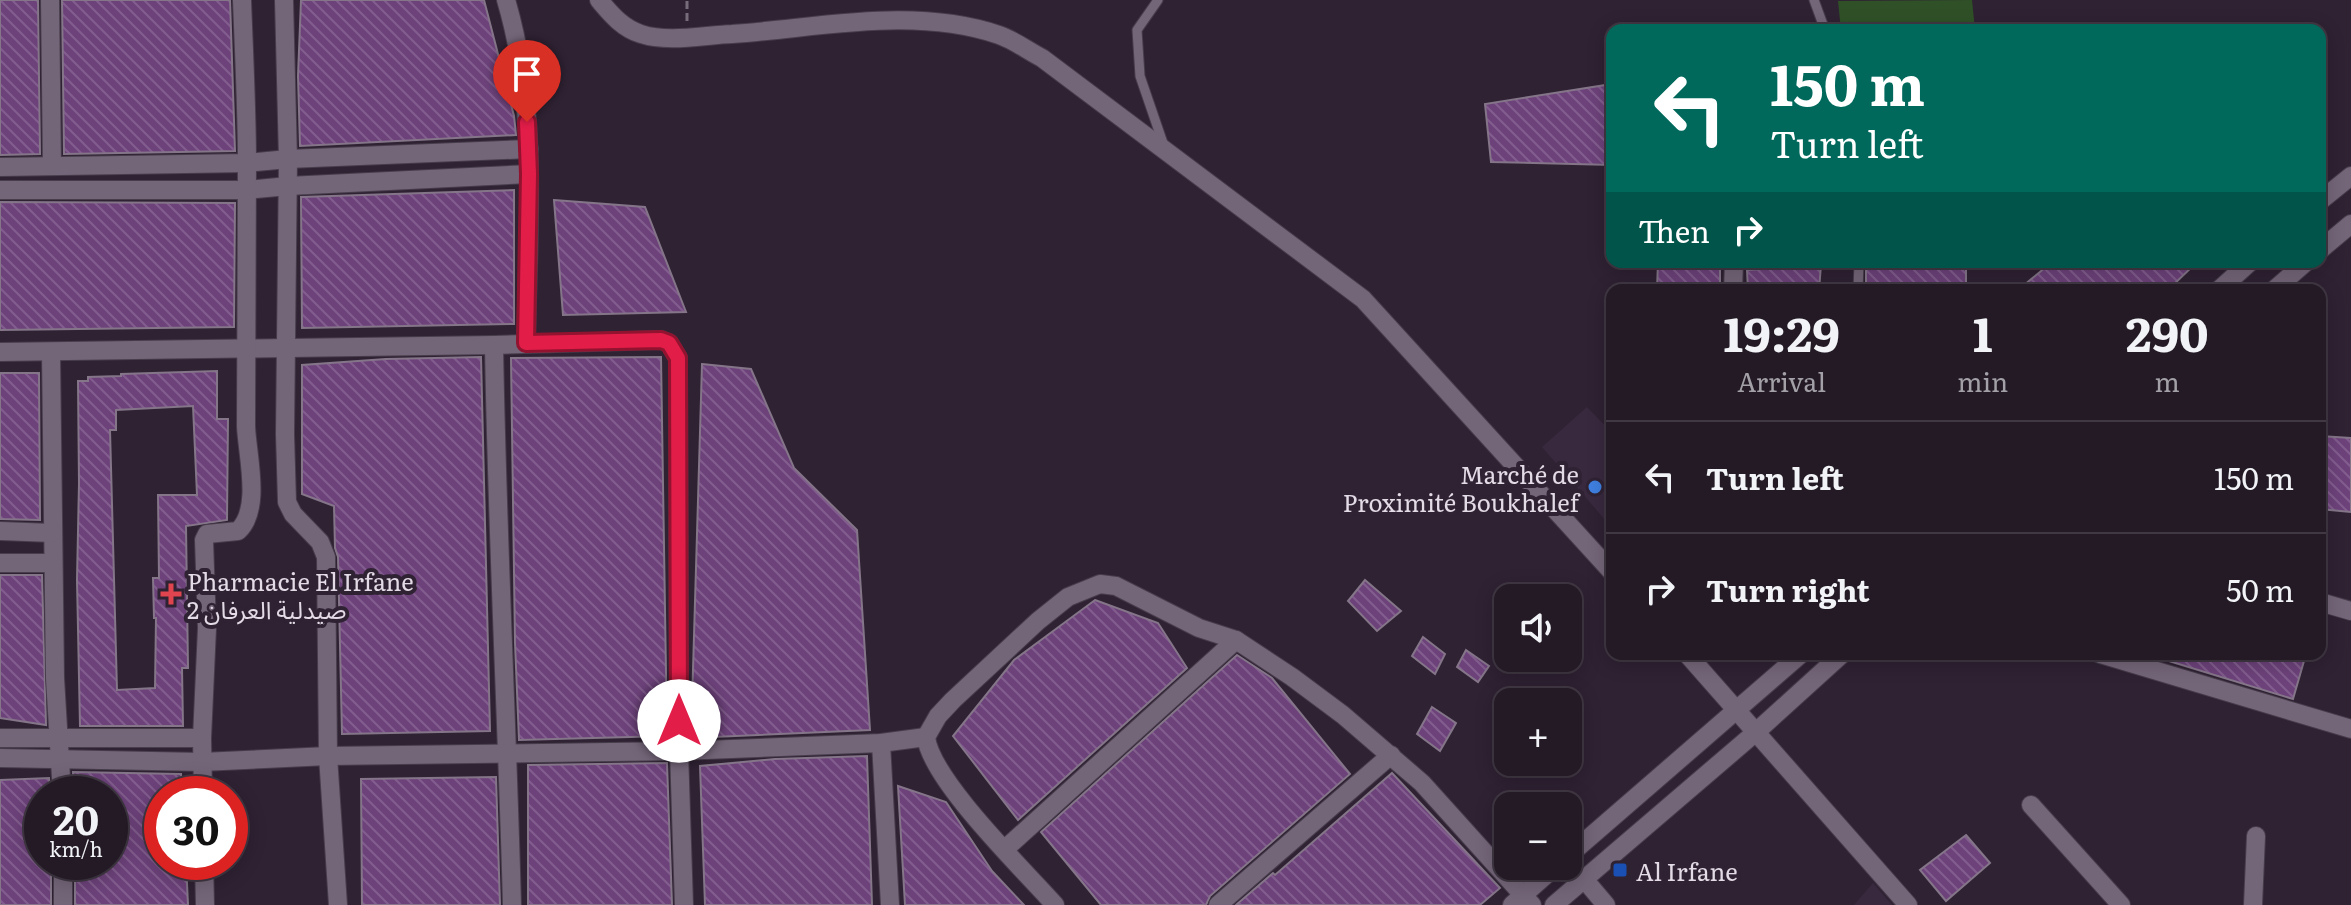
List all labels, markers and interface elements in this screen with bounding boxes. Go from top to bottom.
pin [493,40,561,122]
text: 150 m [1770,40,1925,123]
icon: arrive [505,52,549,96]
icon: left [1638,56,1742,160]
text: Turn left [1770,116,1924,169]
text: Then [1638,208,1710,252]
icon: right [1726,208,1770,252]
text: 19:29 [1723,296,1840,367]
text: 1 [1973,296,1993,367]
text: 290 [2126,296,2209,367]
text: Arrival [1737,361,1826,400]
text: min [1957,361,2008,400]
text: m [2155,361,2180,400]
icon: left [1638,455,1682,499]
text: Turn left [1706,455,1844,499]
text: 150 m [2214,455,2294,499]
place label: Marché de Proximité Boukhalef [1343,456,1581,519]
marker: Marché de Proximité Boukhalef [1586,478,1604,496]
place label: Pharmacie El Irfane صيدلية العرفان 2 [187,563,414,626]
icon: right [1638,567,1682,611]
text: Turn right [1706,567,1870,611]
text: 50 m [2226,567,2294,611]
map controls [1494,584,1582,880]
button: sound [1494,584,1582,672]
marker: Pharmacie El Irfane صيدلية العرفان 2 [162,585,180,603]
position arrow [637,679,721,763]
button: + [1494,688,1582,776]
speed limit sign: 30 [144,776,248,880]
text: 20 [53,788,99,847]
button: − [1494,792,1582,880]
text: km/h [49,833,103,863]
place label: Al Irfane [1636,853,1738,888]
marker: Al Irfane [1611,861,1629,879]

